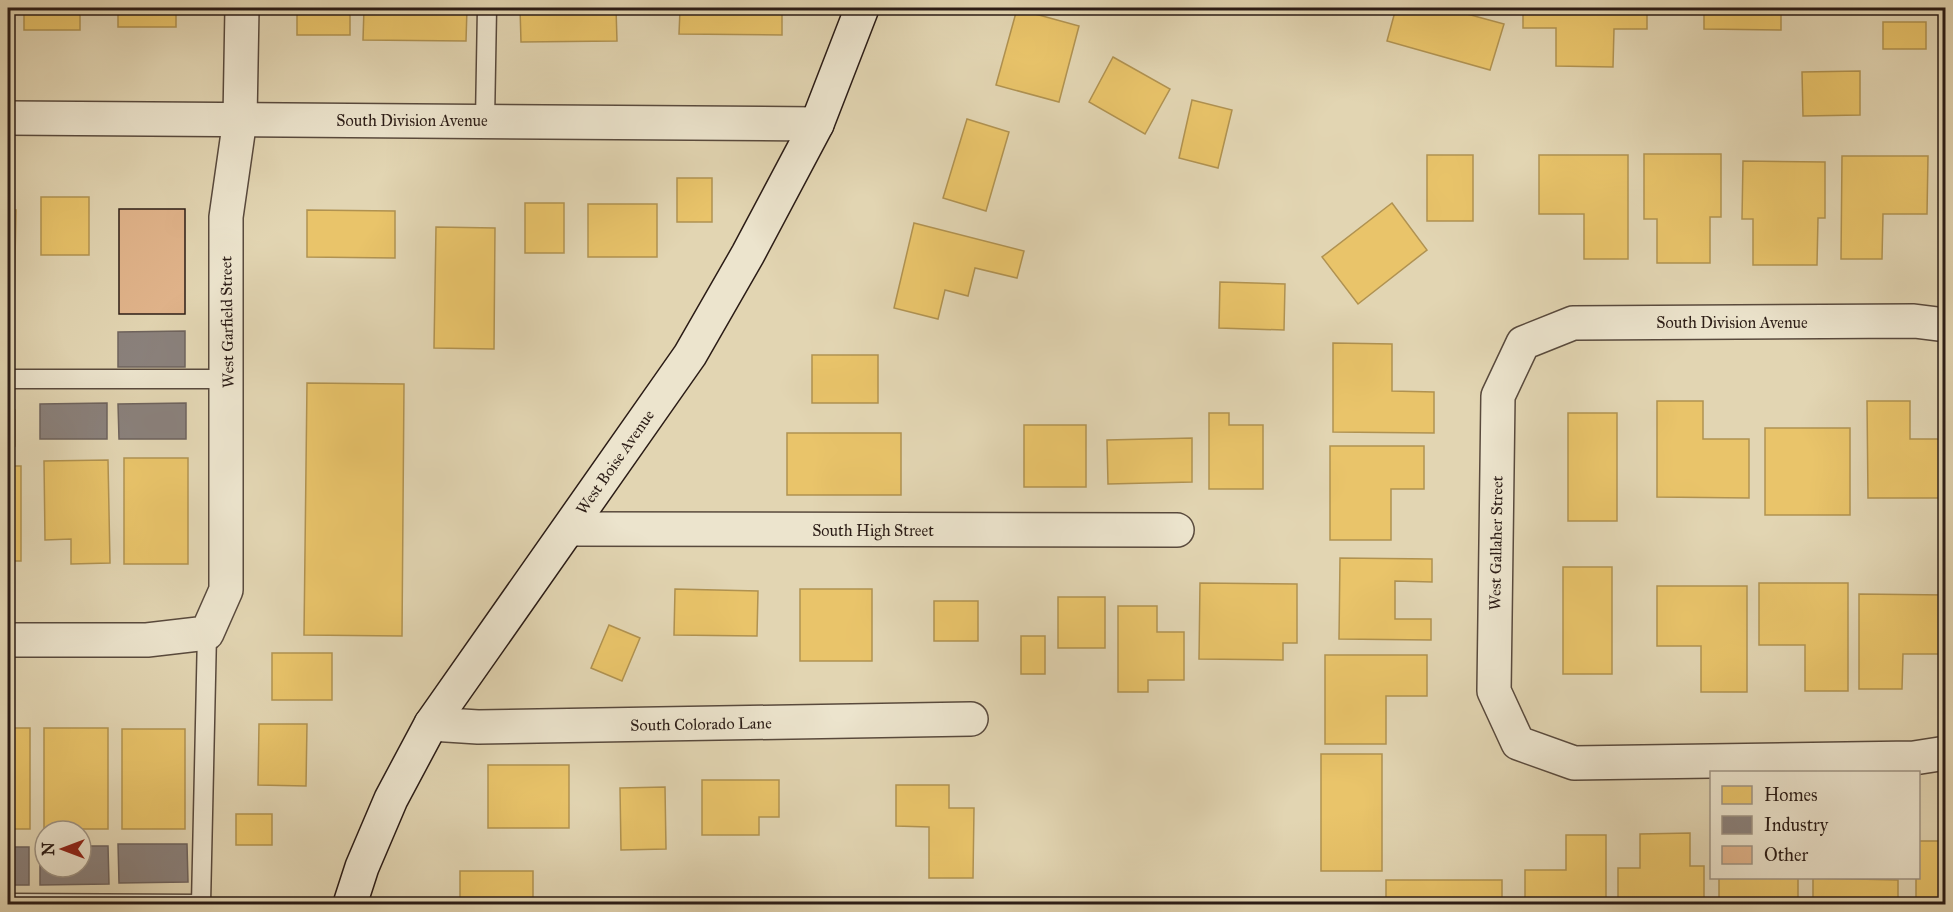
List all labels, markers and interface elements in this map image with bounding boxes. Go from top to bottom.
street label: South Division Avenue [336,111,488,130]
street label: West Garfield Street [216,255,238,388]
street label: South Division Avenue [1656,313,1808,332]
street label: West Boise Avenue [572,406,658,518]
street label: West Gallaher Street [1485,475,1507,611]
street label: South High Street [812,521,934,541]
street label: South Colorado Lane [630,713,772,735]
legend [1710,771,1920,879]
text: Homes [1764,784,1818,806]
text: Industry [1764,814,1829,836]
north arrow [33,819,93,879]
text: N [39,842,58,856]
text: Other [1764,844,1809,866]

